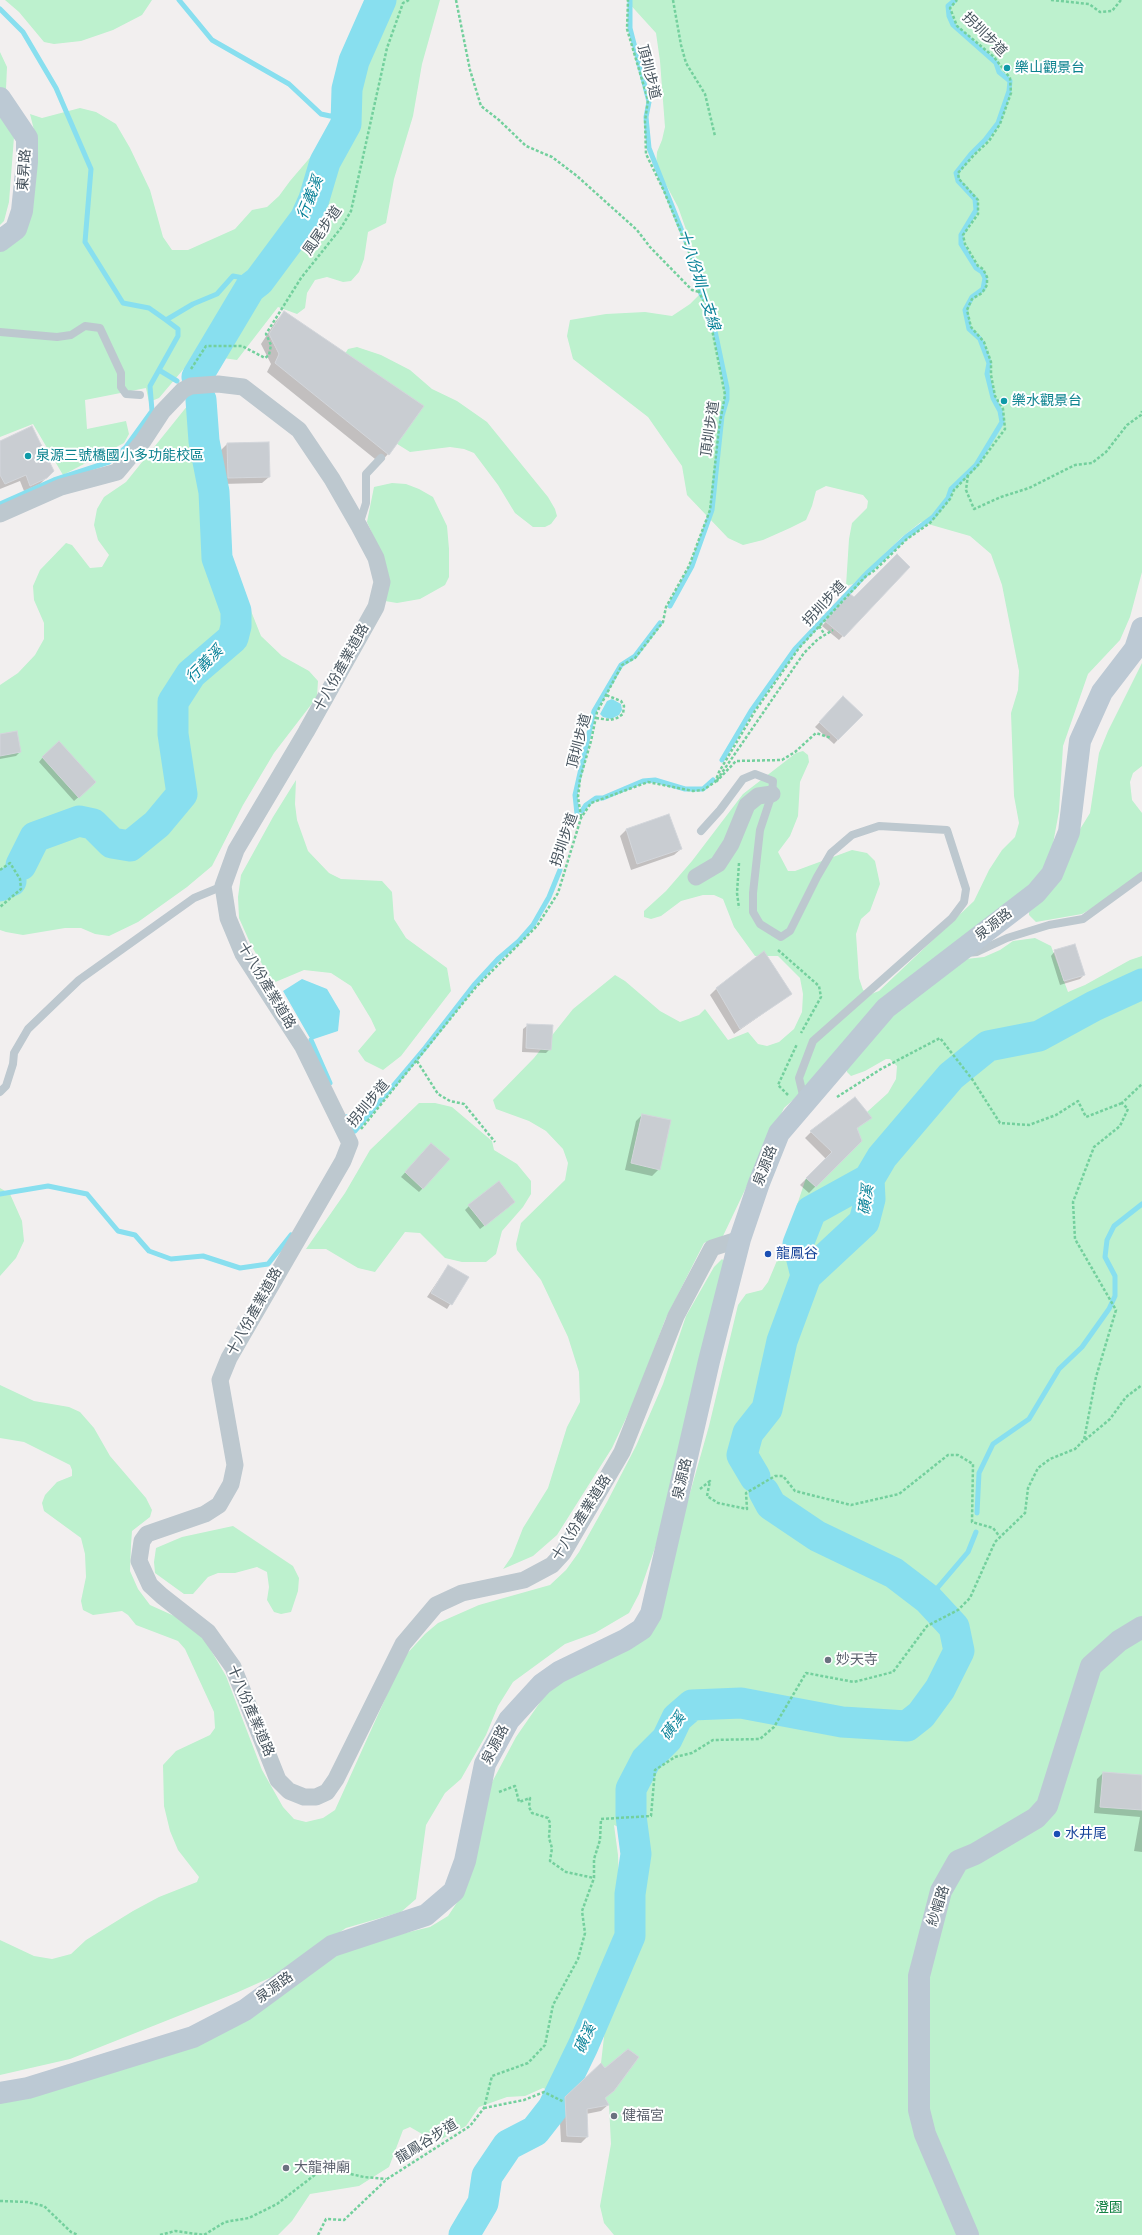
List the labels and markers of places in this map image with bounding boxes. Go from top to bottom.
place label: 樂山觀景台 [1015,60,1085,76]
marker: 樂山觀景台 [1002,63,1012,73]
place label: 樂水觀景台 [1012,393,1082,409]
marker: 樂水觀景台 [999,396,1009,406]
place label: 泉源三號橋國小多功能校區 [36,448,204,464]
marker: 泉源三號橋國小多功能校區 [23,451,33,461]
place label: 龍鳳谷 [776,1246,818,1262]
marker: 龍鳳谷 [763,1249,773,1259]
place label: 妙天寺 [836,1652,878,1668]
marker: 妙天寺 [823,1655,833,1665]
place label: 水井尾 [1065,1826,1107,1842]
marker: 水井尾 [1052,1829,1062,1839]
place label: 健福宮 [622,2108,664,2124]
marker: 健福宮 [609,2111,619,2121]
place label: 大龍神廟 [294,2160,350,2176]
marker: 大龍神廟 [281,2163,291,2173]

